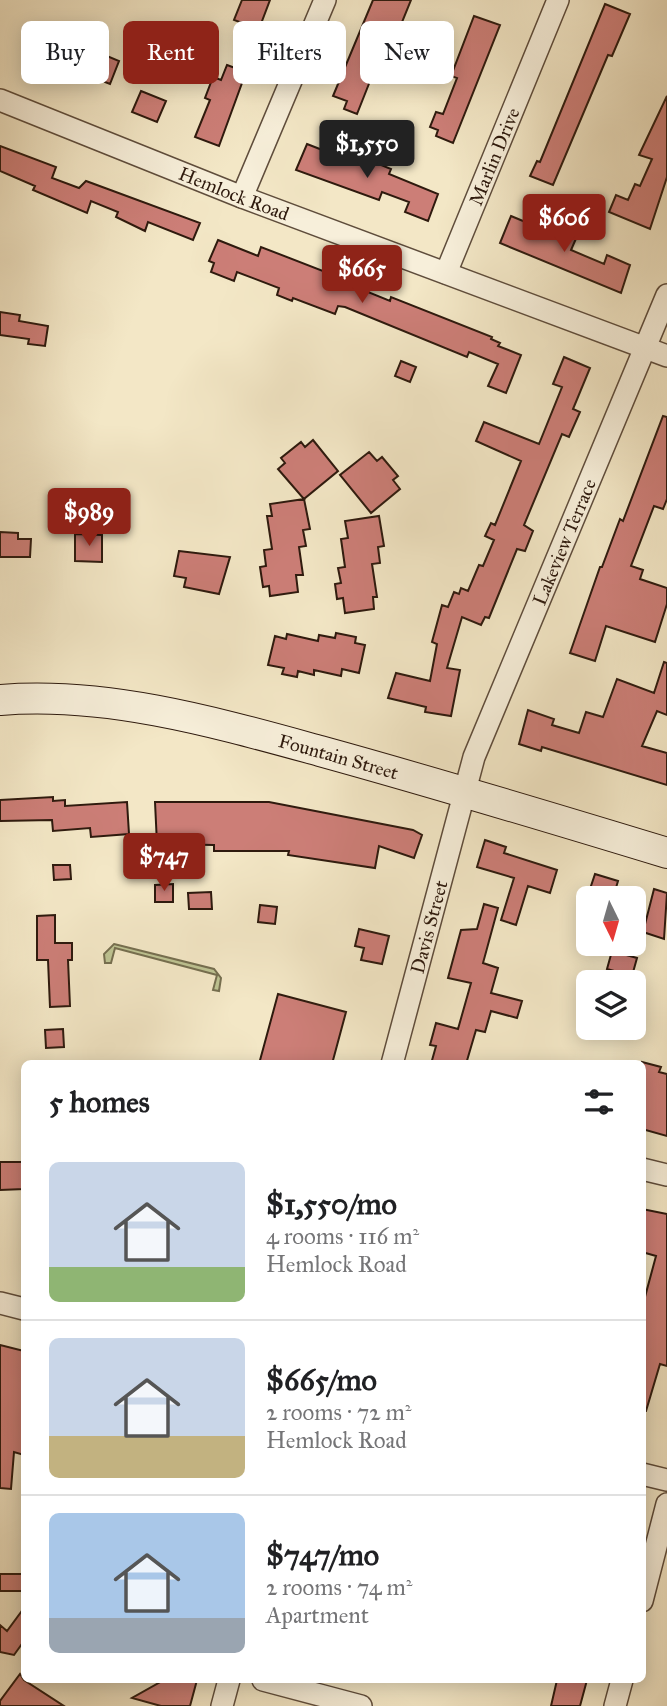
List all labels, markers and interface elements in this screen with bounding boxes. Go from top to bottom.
chip: Buy [21,21,109,84]
chip: Rent [123,21,219,84]
chip: Filters [233,21,346,84]
chip: New [360,21,454,84]
street label: Marlin Drive [464,104,525,209]
pin: $1,550 [310,120,424,180]
text: $1,550 [335,129,399,157]
street label: Hemlock Road [175,162,293,226]
pin: $606 [523,194,605,254]
text: $606 [539,203,589,231]
pin: $665 [321,246,403,305]
text: $665 [338,254,386,282]
street label: Lakeview Terrace [528,475,601,609]
pin: $989 [48,489,130,548]
text: $989 [64,497,114,525]
street label: Fountain Street [276,729,401,785]
pin: $747 [123,834,205,893]
text: $747 [139,842,189,870]
street label: Davis Street [406,878,453,976]
north arrow [576,886,646,956]
map controls [576,886,646,1040]
button: layers [576,970,646,1040]
icon: filters [580,1083,618,1121]
text: 5 homes [49,1084,150,1120]
text: $1,550/mo [266,1186,397,1222]
icon: home [105,1190,189,1274]
text: 4 rooms · 116 m² [266,1222,419,1250]
text: Hemlock Road [266,1250,407,1278]
text: $665/mo [266,1362,377,1398]
icon: home [105,1366,189,1450]
text: 2 rooms · 72 m² [266,1398,411,1426]
text: Hemlock Road [266,1426,407,1454]
text: $747/mo [266,1537,379,1573]
icon: home [105,1541,189,1625]
text: 2 rooms · 74 m² [266,1573,412,1601]
text: Apartment [266,1601,369,1629]

